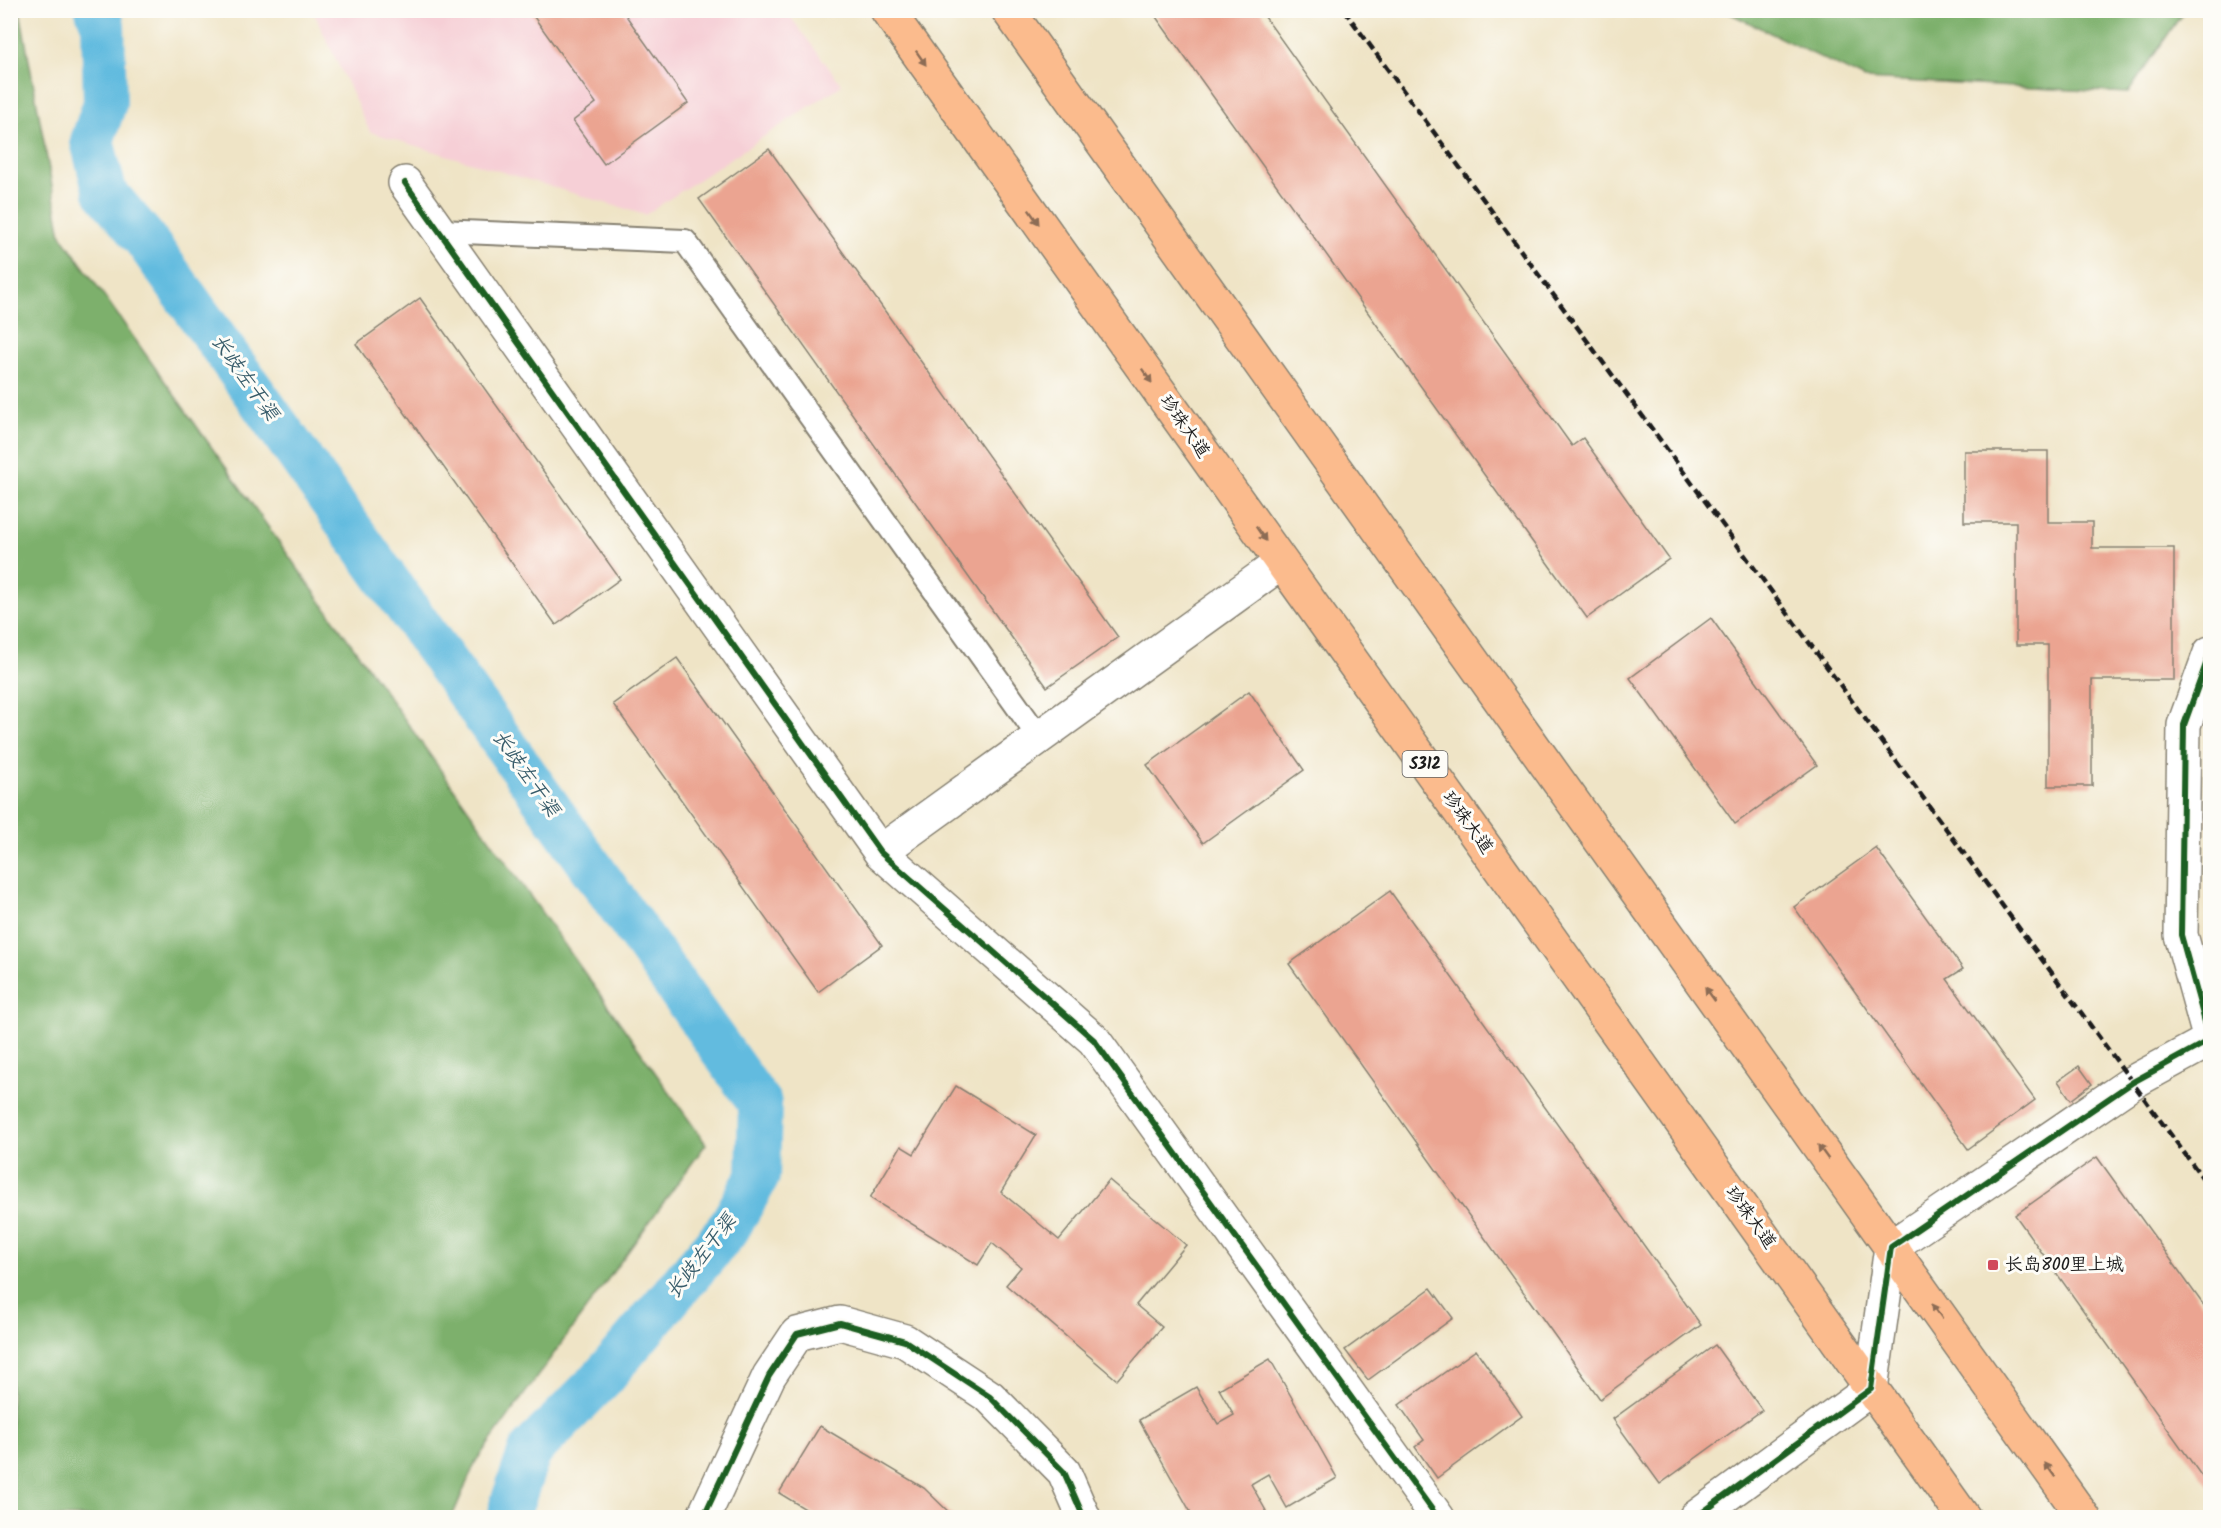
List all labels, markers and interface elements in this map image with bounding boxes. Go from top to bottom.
one-way arrow [915,50,927,66]
one-way arrow [1028,208,1040,224]
water label: 长歧左干渠 [202,328,287,430]
one-way arrow [1141,368,1153,383]
street label: 珍珠大道 [1151,389,1217,465]
one-way arrow [1255,526,1267,542]
water label: 长歧左干渠 [483,724,568,826]
road number: S312 [1402,751,1448,777]
street label: 珍珠大道 [1434,785,1500,861]
one-way arrow [1704,986,1716,1002]
one-way arrow [1817,1145,1829,1161]
street label: 珍珠大道 [1717,1180,1783,1256]
water label: 长歧左干渠 [659,1206,747,1306]
place label: 长岛800里上城 [2005,1251,2124,1280]
marker: 长岛800里上城 [1986,1258,2000,1272]
one-way arrow [1931,1304,1943,1320]
one-way arrow [2044,1462,2056,1478]

